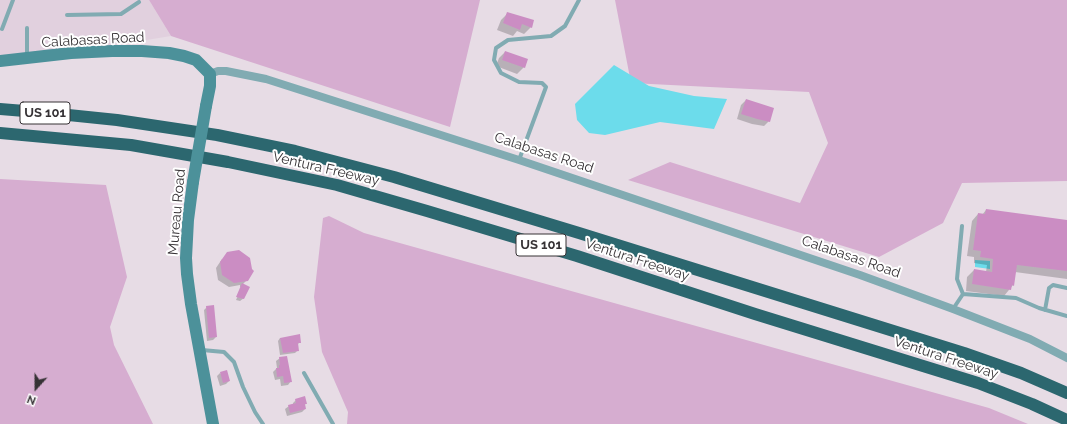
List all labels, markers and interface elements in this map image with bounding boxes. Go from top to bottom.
street label: Calabasas Road [41,29,145,51]
road number: US 101 [20,102,70,124]
street label: Calabasas Road [492,129,596,177]
street label: Ventura Freeway [271,149,381,189]
street label: Mureau Road [165,168,189,256]
street label: Calabasas Road [799,232,903,282]
road number: US 101 [516,234,566,256]
street label: Ventura Freeway [583,235,691,285]
street label: Ventura Freeway [892,333,1000,383]
north arrow [16,368,56,408]
text: N [25,392,38,407]

